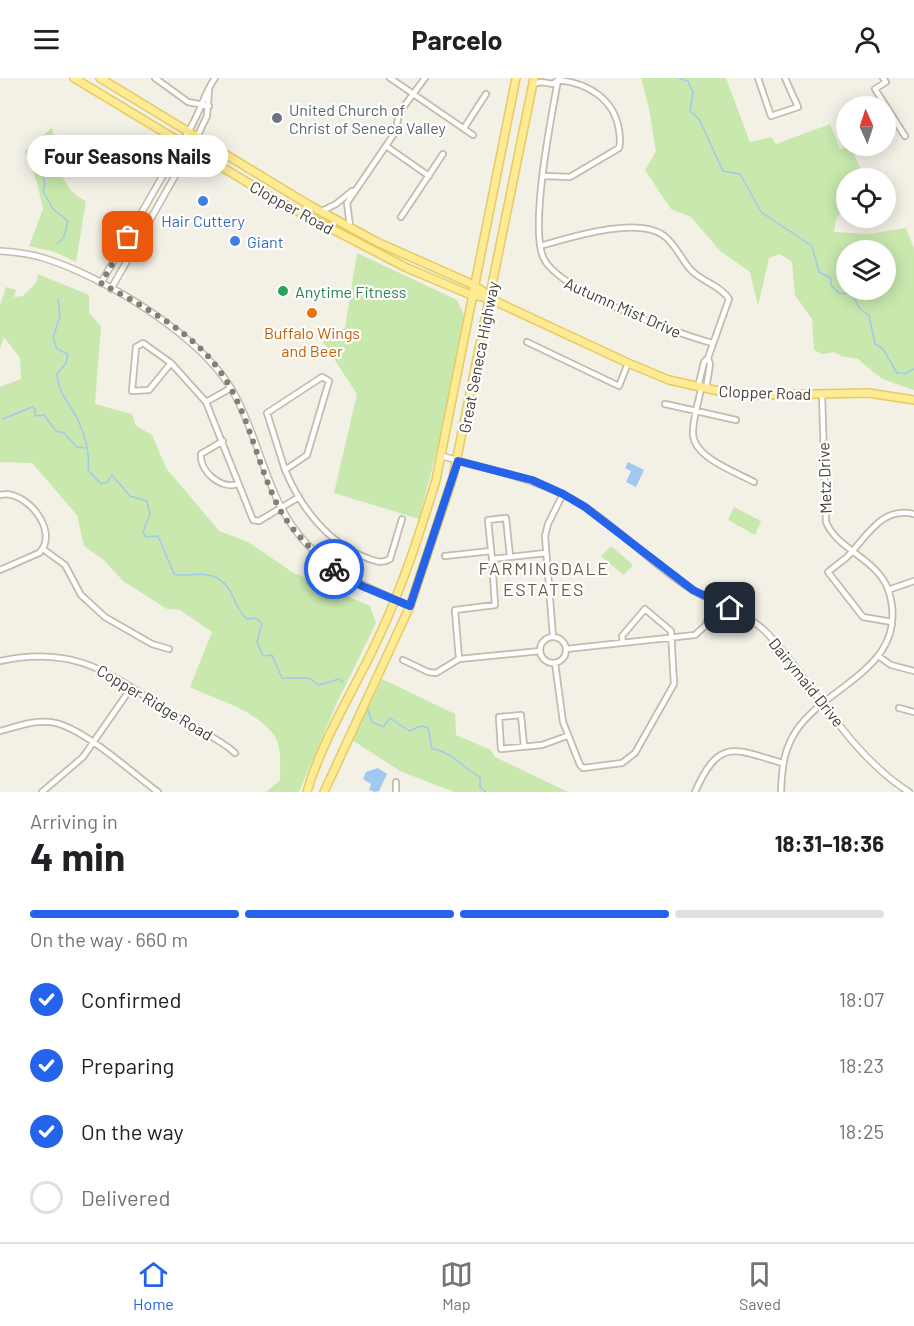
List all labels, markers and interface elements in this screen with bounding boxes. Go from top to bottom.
icon: menu [30,23,63,56]
text: Parcelo [412,23,502,55]
icon: person [851,23,884,56]
north arrow [836,96,896,156]
map controls [836,96,896,300]
place label: United Church of Christ of Seneca Valley [289,100,447,137]
marker: United Church of Christ of Seneca Valley [270,111,284,125]
callout: Four Seasons Nails [27,135,228,177]
text: Four Seasons Nails [44,144,211,168]
button: locate [836,168,896,228]
street label: Clopper Road [247,176,337,238]
marker: Hair Cuttery [196,194,210,208]
pin [102,211,153,262]
place label: Hair Cuttery [161,211,245,230]
icon: bag [111,220,144,253]
place label: Giant [247,232,284,251]
marker: Giant [228,234,242,248]
button: layers [836,240,896,300]
street label: Autumn Mist Drive [562,273,684,341]
street label: Great Seneca Highway [454,279,502,434]
place label: Anytime Fitness [295,282,406,301]
marker: Anytime Fitness [276,284,290,298]
marker: Buffalo Wings and Beer [305,306,319,320]
place label: Buffalo Wings and Beer [264,323,360,360]
street label: Clopper Road [718,381,812,403]
street label: Metz Drive [813,442,835,514]
courier [304,539,364,599]
icon: bike [318,553,351,586]
district label: FARMINGDALE ESTATES [478,557,610,600]
pin [704,582,755,633]
icon: home [713,591,746,624]
street label: Dairymaid Drive [765,634,849,730]
street label: Copper Ridge Road [94,660,216,744]
text: Arriving in [30,809,118,833]
text: 18:31–18:36 [775,830,884,856]
text: 4 min [30,832,125,879]
text: On the way · 660 m [30,927,188,951]
icon: check [30,983,63,1016]
text: Confirmed [81,986,181,1012]
text: 18:07 [839,987,884,1011]
icon: check [30,1049,63,1082]
text: Preparing [81,1052,174,1078]
text: 18:23 [839,1053,884,1077]
icon: check [30,1115,63,1148]
text: On the way [81,1118,184,1144]
text: 18:25 [839,1119,884,1143]
text: Delivered [81,1184,170,1210]
tab: Home [133,1258,174,1313]
tab: Map [440,1258,473,1313]
tab: Saved [739,1258,781,1313]

